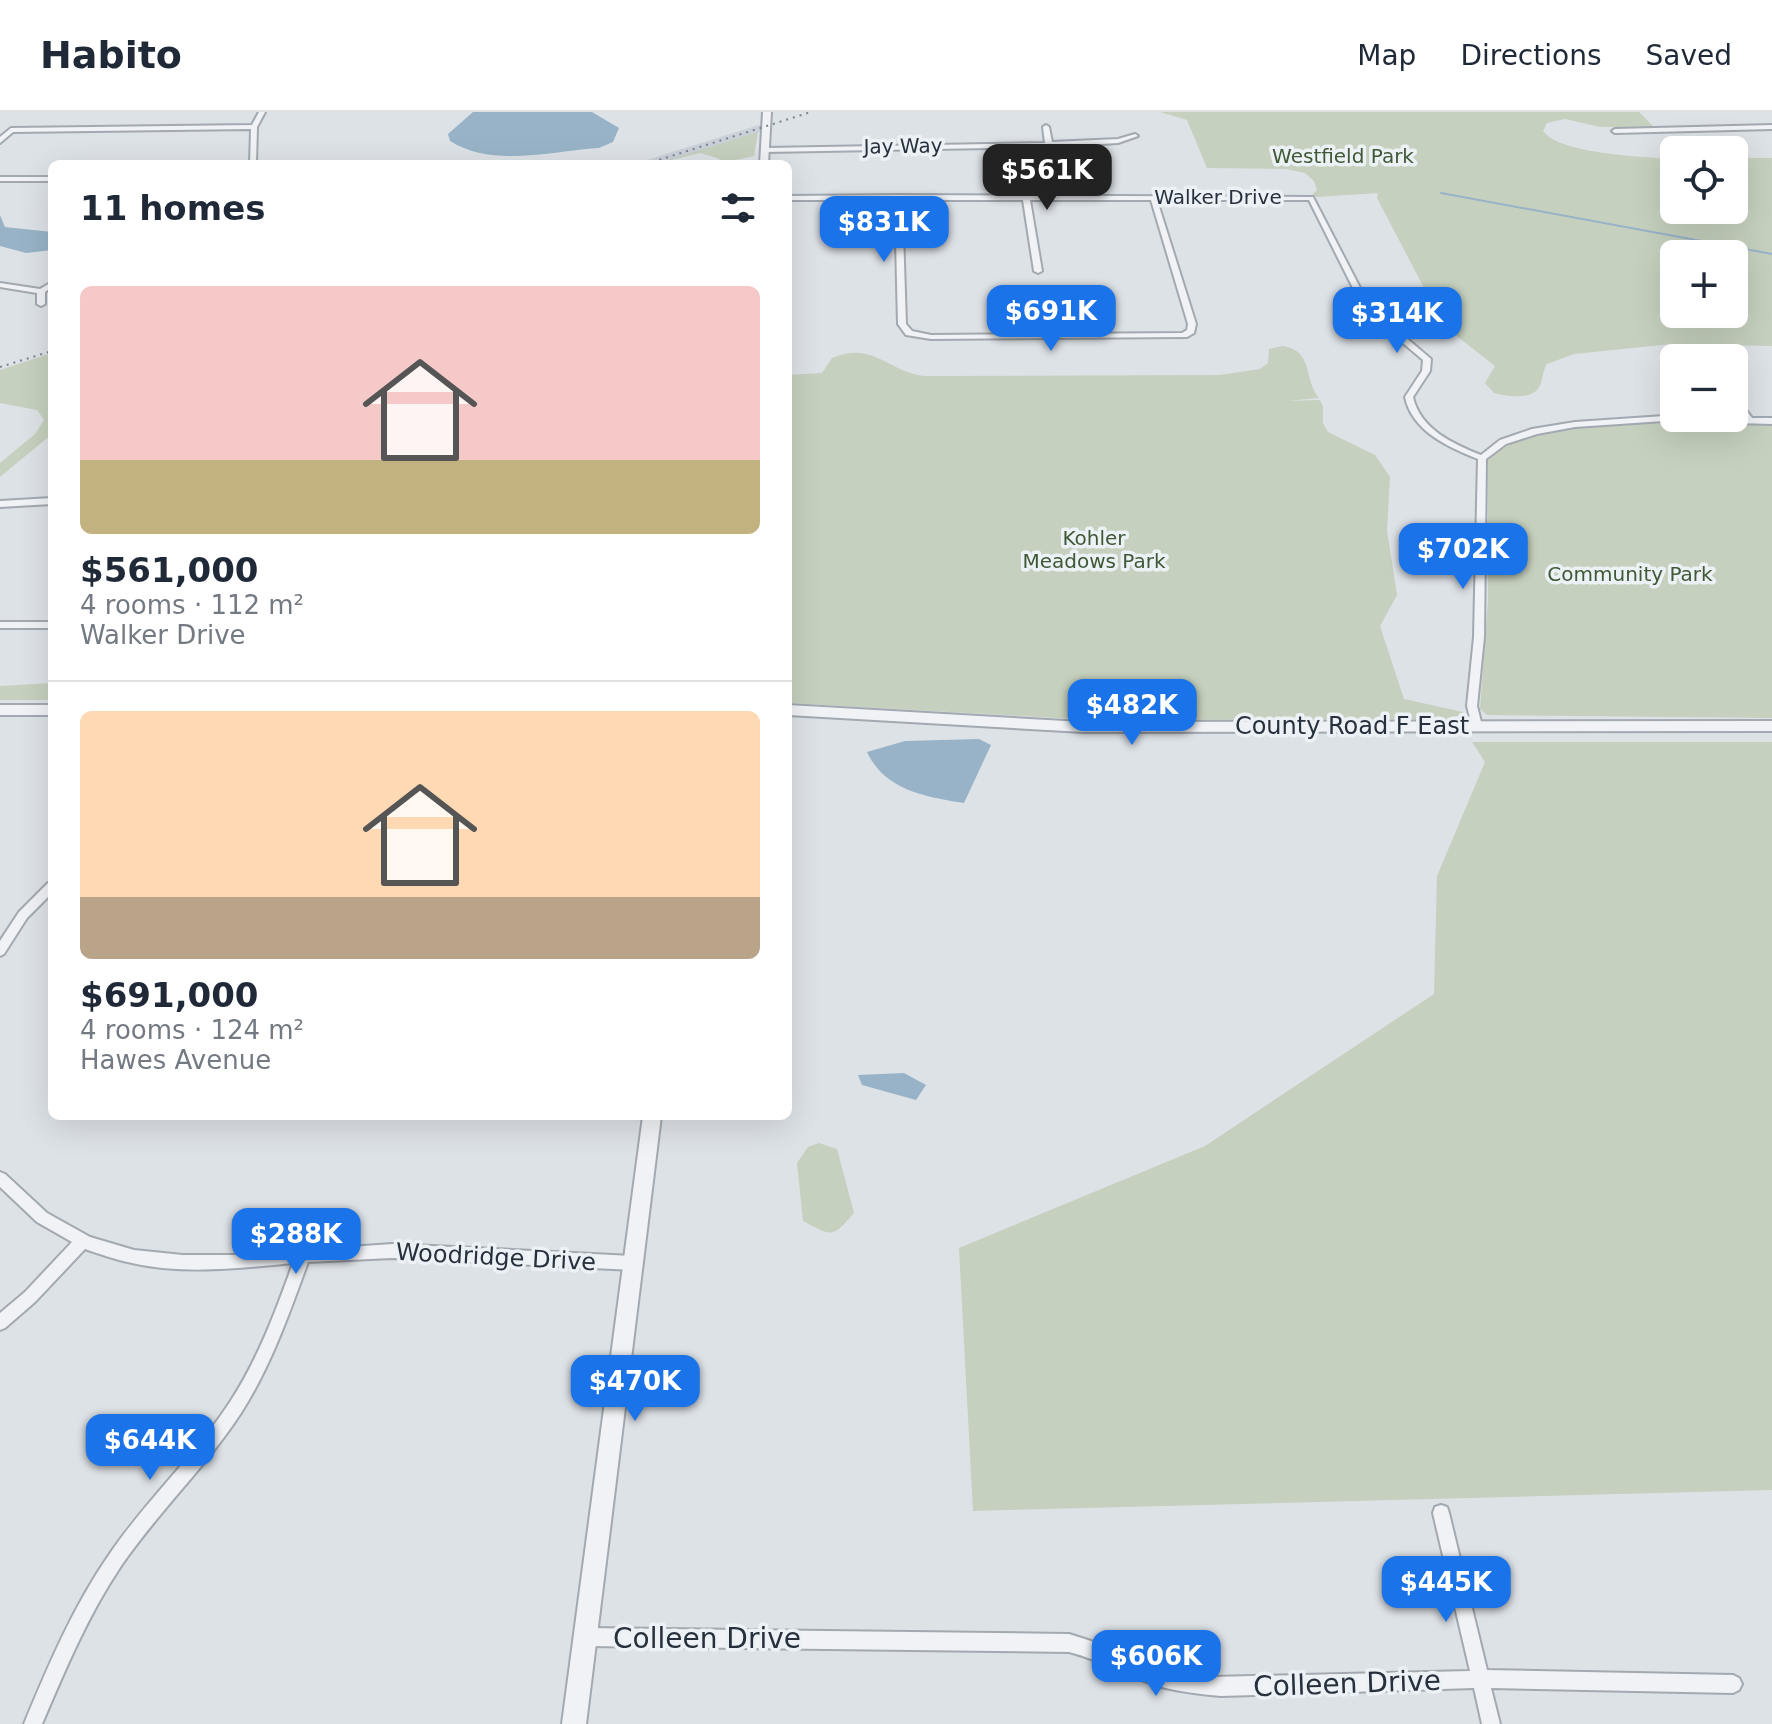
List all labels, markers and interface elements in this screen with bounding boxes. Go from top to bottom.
text: Habito [40,33,182,77]
text: Map [1357,39,1416,72]
text: Directions [1460,39,1601,72]
text: Saved [1645,39,1732,72]
street label: Jay Way [861,133,943,159]
map controls [1660,136,1748,432]
button: locate [1660,136,1748,224]
pin: $561K [991,144,1103,212]
park label: Westfield Park [1272,144,1414,168]
text: $561K [1001,155,1093,185]
street label: Walker Drive [1154,185,1282,209]
icon: filters [716,186,760,230]
text: 11 homes [80,188,265,228]
pin: $831K [828,196,940,264]
text: $831K [838,207,930,237]
button: + [1660,240,1748,328]
pin: $691K [995,285,1107,353]
pin: $314K [1341,287,1453,355]
text: $691K [1005,296,1097,326]
text: $314K [1351,298,1443,328]
icon: home [348,338,492,482]
button: − [1660,344,1748,432]
pin: $702K [1407,523,1519,591]
park label: Kohler Meadows Park [1022,526,1166,573]
text: $702K [1417,534,1509,564]
text: $561,000 [80,550,259,590]
park label: Community Park [1547,562,1713,586]
text: 4 rooms · 112 m² [80,590,304,620]
text: Walker Drive [80,620,246,650]
pin: $482K [1076,679,1188,747]
text: $482K [1086,690,1178,720]
street label: County Road F East [1235,712,1469,740]
icon: home [348,763,492,907]
text: $691,000 [80,975,259,1015]
text: 4 rooms · 124 m² [80,1015,304,1045]
text: Hawes Avenue [80,1045,271,1075]
pin: $288K [240,1208,352,1276]
text: $288K [250,1219,342,1249]
street label: Woodridge Drive [395,1238,597,1276]
pin: $470K [579,1355,691,1423]
text: $470K [589,1366,681,1396]
pin: $644K [94,1414,206,1482]
text: $644K [104,1425,196,1455]
pin: $445K [1390,1556,1502,1624]
text: $445K [1400,1567,1492,1597]
street label: Colleen Drive [613,1622,801,1655]
pin: $606K [1100,1630,1212,1698]
text: $606K [1110,1641,1202,1671]
street label: Colleen Drive [1252,1664,1442,1703]

